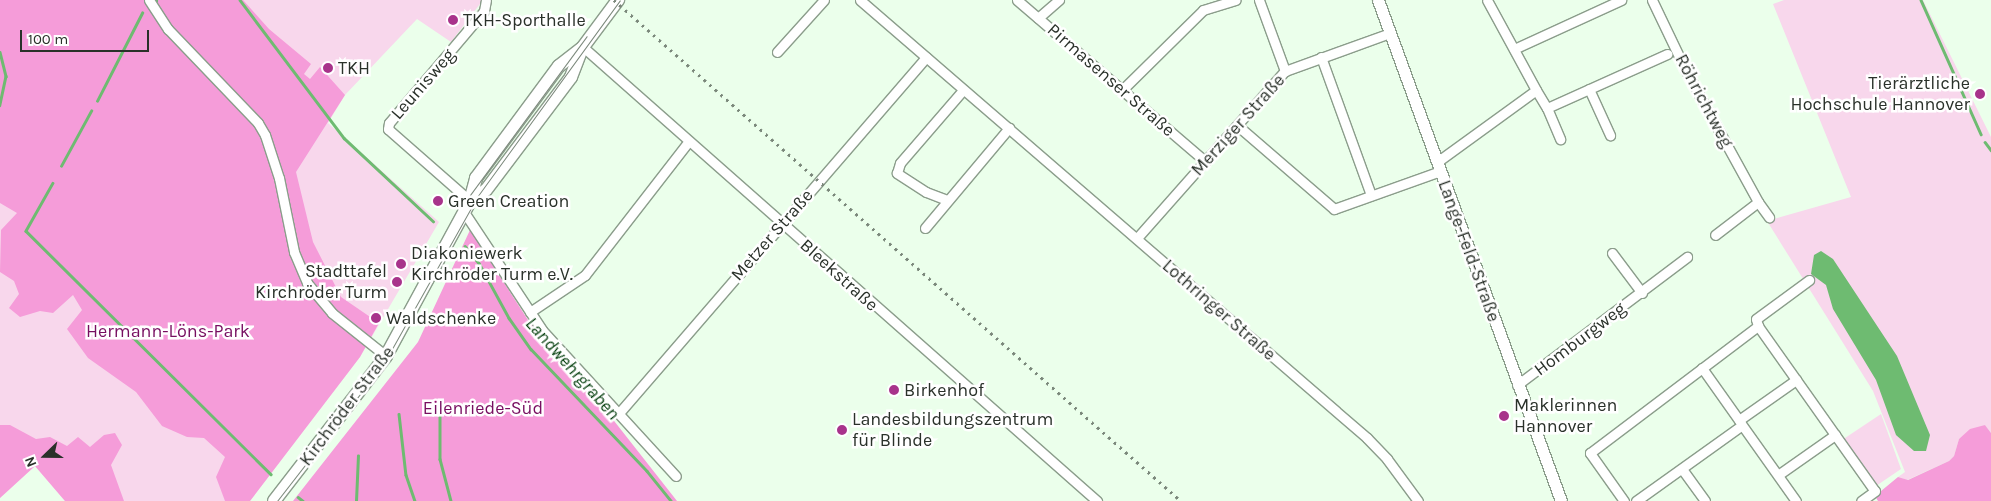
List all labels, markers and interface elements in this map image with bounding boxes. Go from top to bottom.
place label: TKH-Sporthalle [463,9,586,31]
marker: TKH-Sporthalle [447,14,459,26]
street label: Pirmasenser Straße [1043,19,1179,141]
scale bar [22,20,151,52]
text: 100 m [28,30,68,48]
street label: Leunisweg [386,44,460,124]
street label: Röhrichtweg [1670,50,1738,152]
place label: TKH [338,57,370,79]
marker: TKH [322,62,334,74]
street label: Merziger Straße [1187,70,1289,180]
place label: Tierärztliche Hochschule Hannover [1791,73,1970,116]
marker: Tierärztliche Hochschule Hannover [1974,88,1986,100]
street label: Lange-Feld-Straße [1433,177,1505,325]
street label: Metzer Straße [726,185,818,285]
place label: Green Creation [448,190,569,212]
marker: Green Creation [432,195,444,207]
street label: Bleekstraße [795,234,883,316]
place label: Diakoniewerk Kirchröder Turm e.V. [411,243,573,286]
street label: Lothringer Straße [1158,255,1280,365]
marker: Diakoniewerk Kirchröder Turm e.V. [395,258,407,270]
place label: Stadttafel Kirchröder Turm [255,261,387,304]
marker: Stadttafel Kirchröder Turm [391,276,403,288]
street label: Homburgweg [1530,298,1630,380]
place label: Waldschenke [386,307,496,329]
marker: Waldschenke [370,312,382,324]
water label: Landwehrgraben [520,313,624,425]
park label: Hermann-Löns-Park [86,320,250,342]
street label: Kirchröder Straße [295,342,399,470]
place label: Birkenhof [904,379,984,401]
marker: Birkenhof [888,384,900,396]
place label: Maklerinnen Hannover [1514,395,1617,438]
park label: Eilenriede-Süd [423,397,543,419]
place label: Landesbildungszentrum für Blinde [852,409,1053,452]
marker: Maklerinnen Hannover [1498,410,1510,422]
marker: Landesbildungszentrum für Blinde [836,424,848,436]
north arrow [20,431,70,481]
text: N [21,454,40,470]

